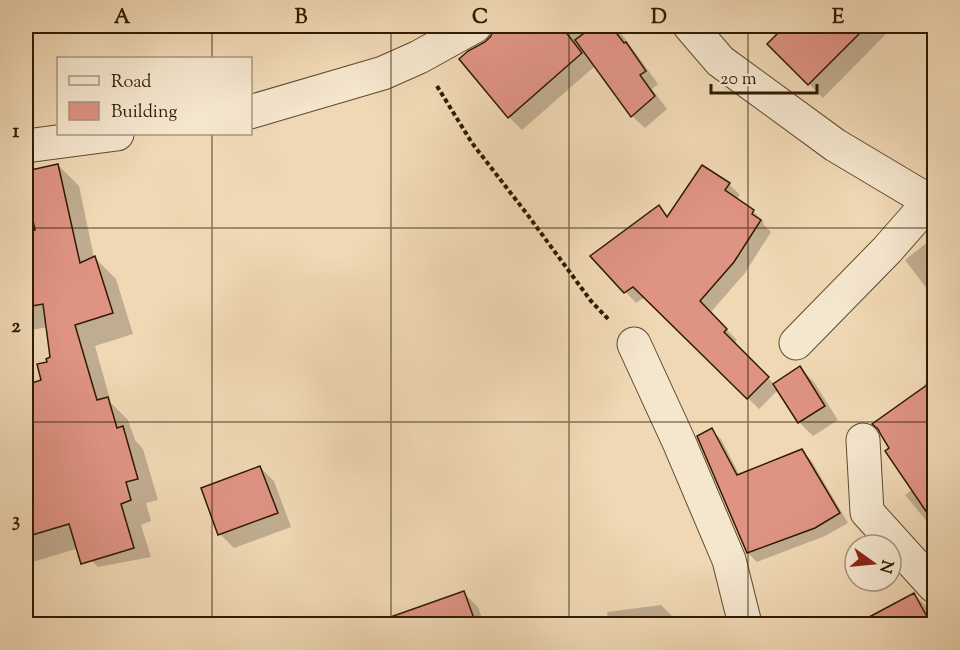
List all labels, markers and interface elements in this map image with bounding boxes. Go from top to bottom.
text: A [114,4,131,33]
text: B [295,4,308,33]
text: C [472,4,488,33]
text: D [651,4,667,33]
text: E [832,4,845,33]
legend [57,57,252,135]
scale bar [711,57,818,95]
text: 20 m [720,67,757,93]
text: Road [111,70,151,96]
text: Building [111,100,177,126]
text: 1 [13,118,20,147]
text: 2 [11,313,21,342]
text: 3 [12,507,20,536]
north arrow [843,533,903,593]
text: N [872,557,898,576]

